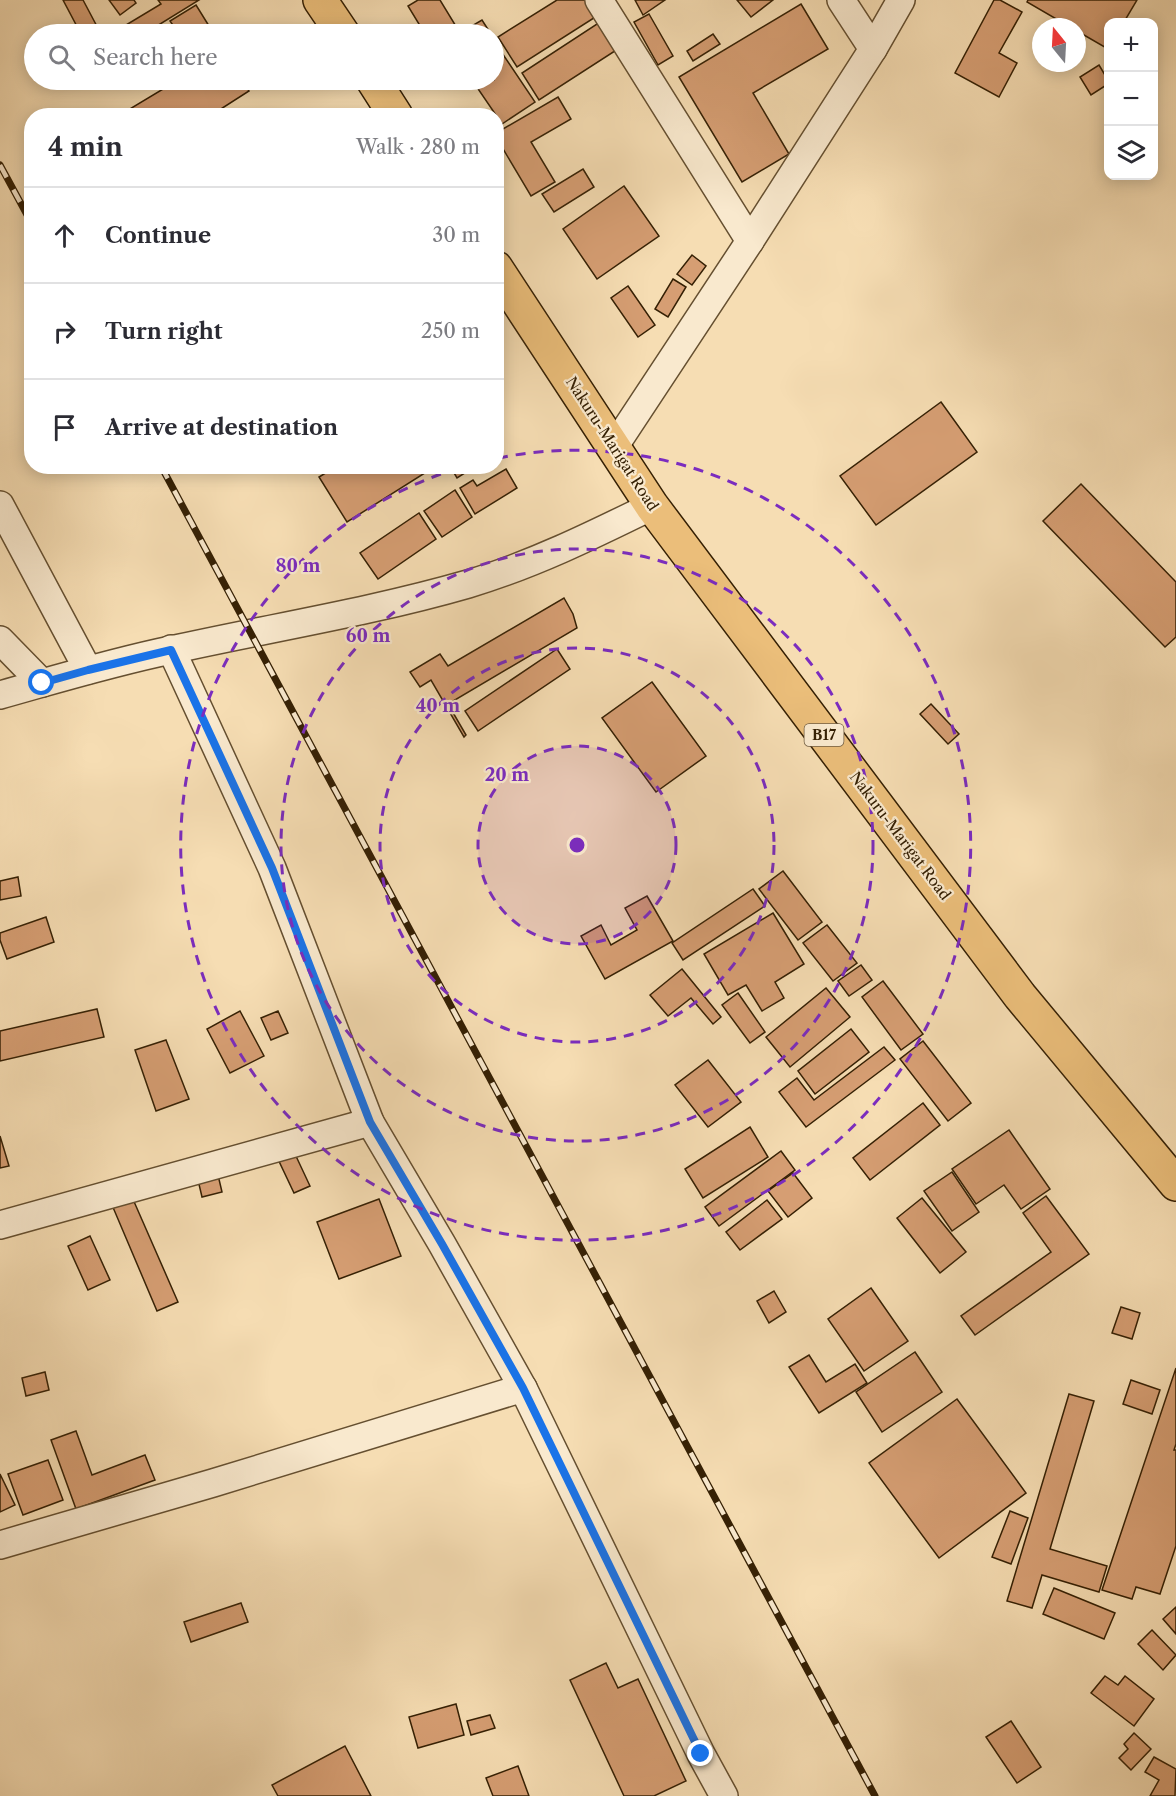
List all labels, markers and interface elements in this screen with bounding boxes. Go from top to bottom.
north arrow [1032,18,1086,72]
map controls [1104,18,1158,180]
button: + [1104,18,1158,72]
search box [24,24,504,90]
icon: search [45,41,78,74]
text: Search here [93,44,218,71]
button: − [1104,72,1158,126]
button: layers [1104,126,1158,180]
text: 4 min [48,131,123,163]
text: Walk · 280 m [356,135,480,159]
icon: ahead [48,219,81,252]
text: Continue [105,222,211,249]
text: 30 m [432,223,480,247]
icon: right [48,315,81,348]
text: Turn right [105,318,223,345]
text: 250 m [421,319,480,343]
street label: Nakuru-Marigat Road [562,373,663,514]
icon: arrive [48,411,81,444]
text: Arrive at destination [105,414,338,441]
text: 80 m [275,555,321,577]
text: 60 m [346,625,390,647]
route start [28,669,54,695]
text: 40 m [416,695,460,717]
road number: B17 [804,724,844,746]
text: 20 m [485,764,529,786]
street label: Nakuru-Marigat Road [846,768,955,904]
centre of rings [567,835,587,855]
route end [687,1740,713,1766]

